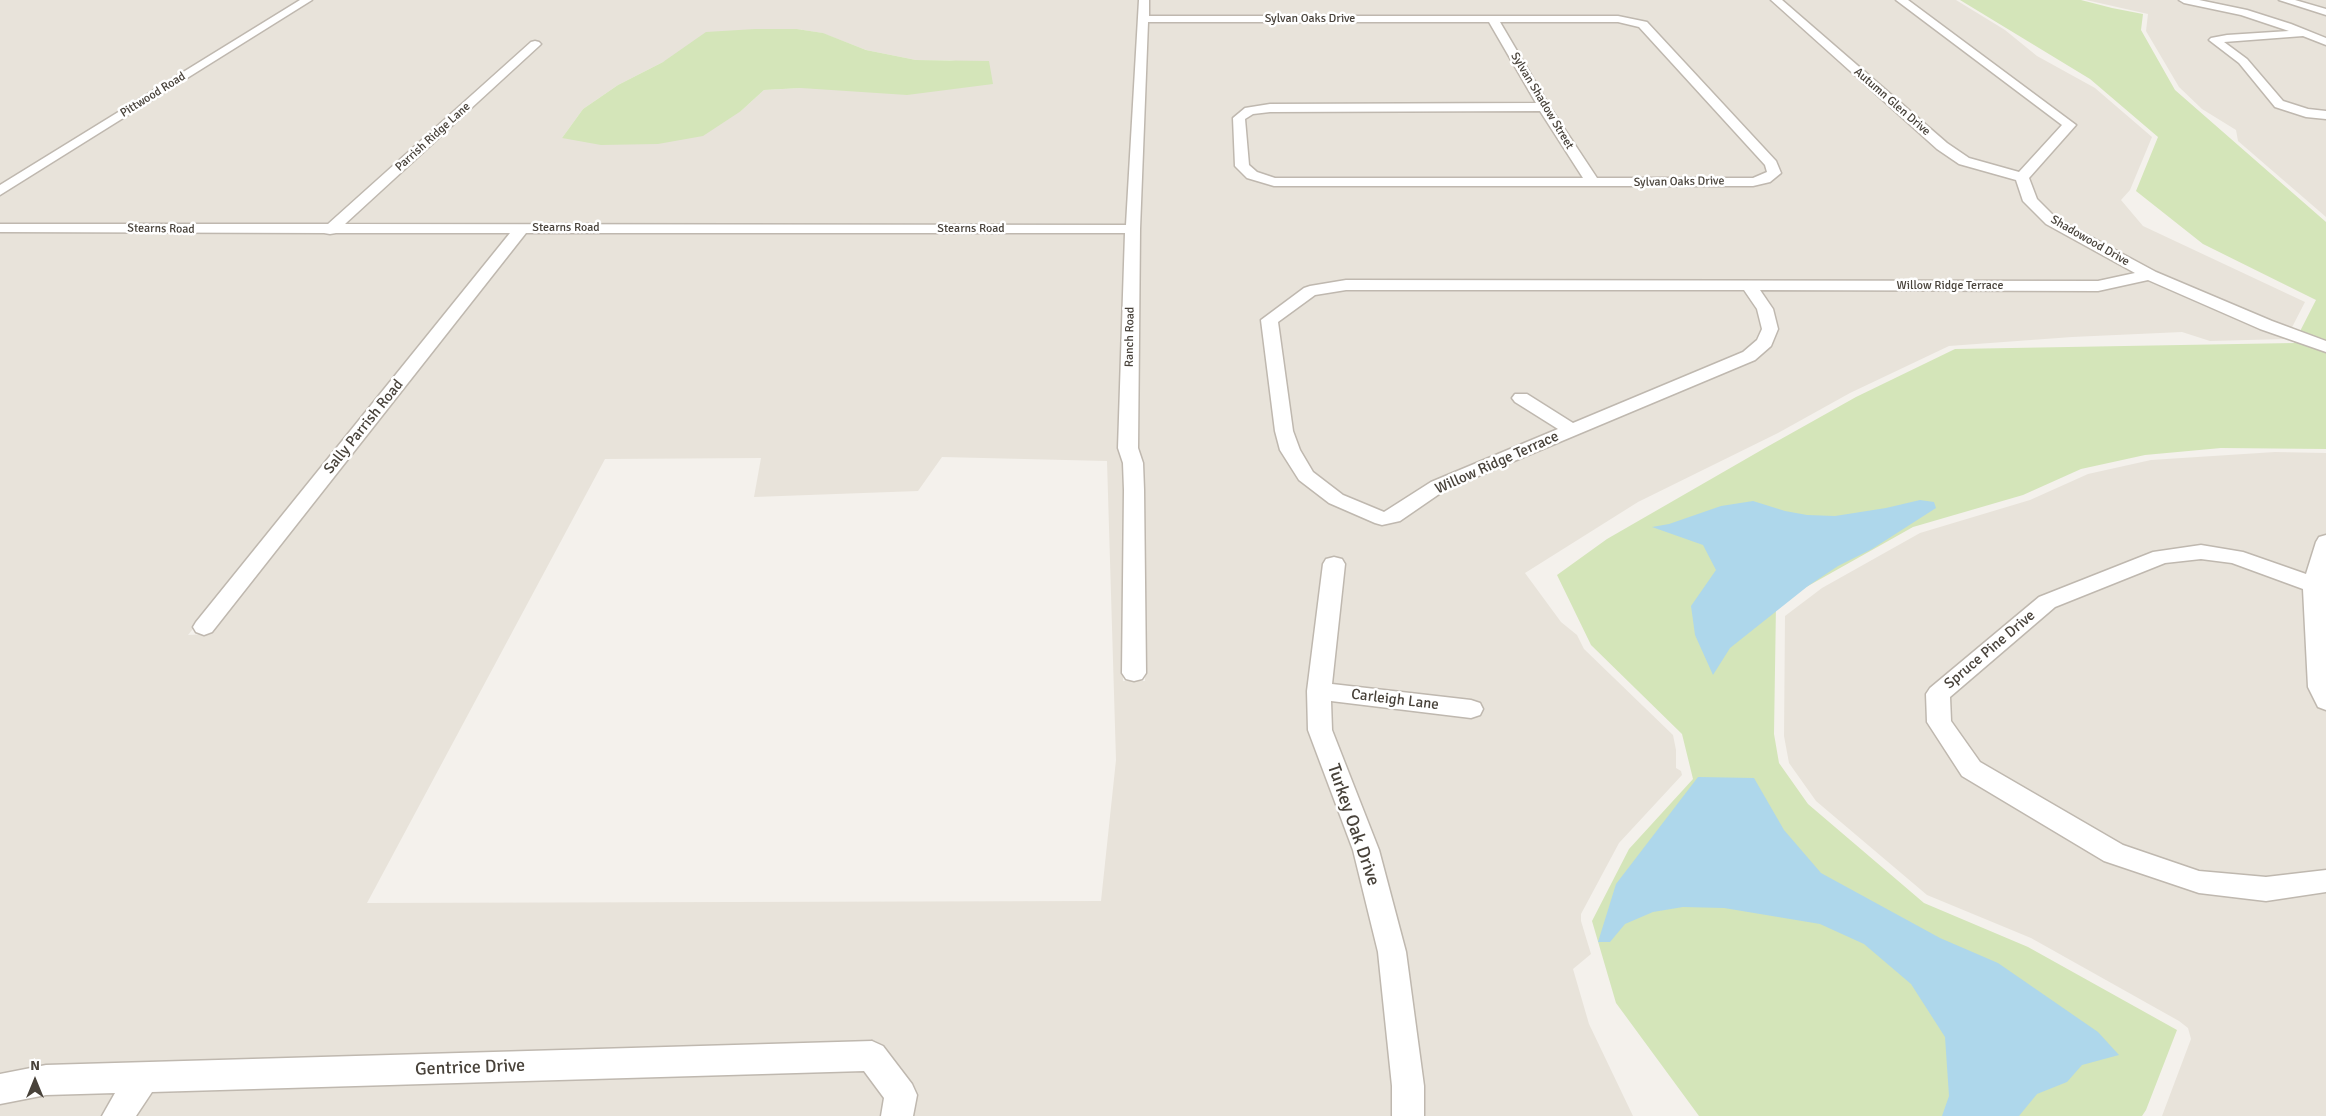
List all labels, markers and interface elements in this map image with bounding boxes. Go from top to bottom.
street label: Sylvan Oaks Drive [1265,12,1355,26]
street label: Sylvan Shadow Street [1507,50,1577,152]
street label: Autumn Glen Drive [1851,65,1933,139]
street label: Pittwood Road [118,69,188,121]
street label: Parrish Ridge Lane [393,100,473,174]
street label: Sylvan Oaks Drive [1634,174,1724,190]
street label: Shadowood Drive [2048,213,2132,269]
street label: Stearns Road [127,221,195,237]
street label: Stearns Road [532,221,600,235]
street label: Stearns Road [937,222,1005,236]
street label: Willow Ridge Terrace [1897,279,2003,293]
street label: Ranch Road [1122,307,1138,367]
street label: Sally Parrish Road [321,376,407,478]
street label: Willow Ridge Terrace [1432,428,1562,498]
street label: Spruce Pine Drive [1941,607,2039,693]
street label: Carleigh Lane [1350,686,1440,714]
street label: Turkey Oak Drive [1322,761,1384,889]
street label: Gentrice Drive [415,1055,525,1081]
north arrow [10,1056,60,1106]
text: N [30,1057,40,1074]

